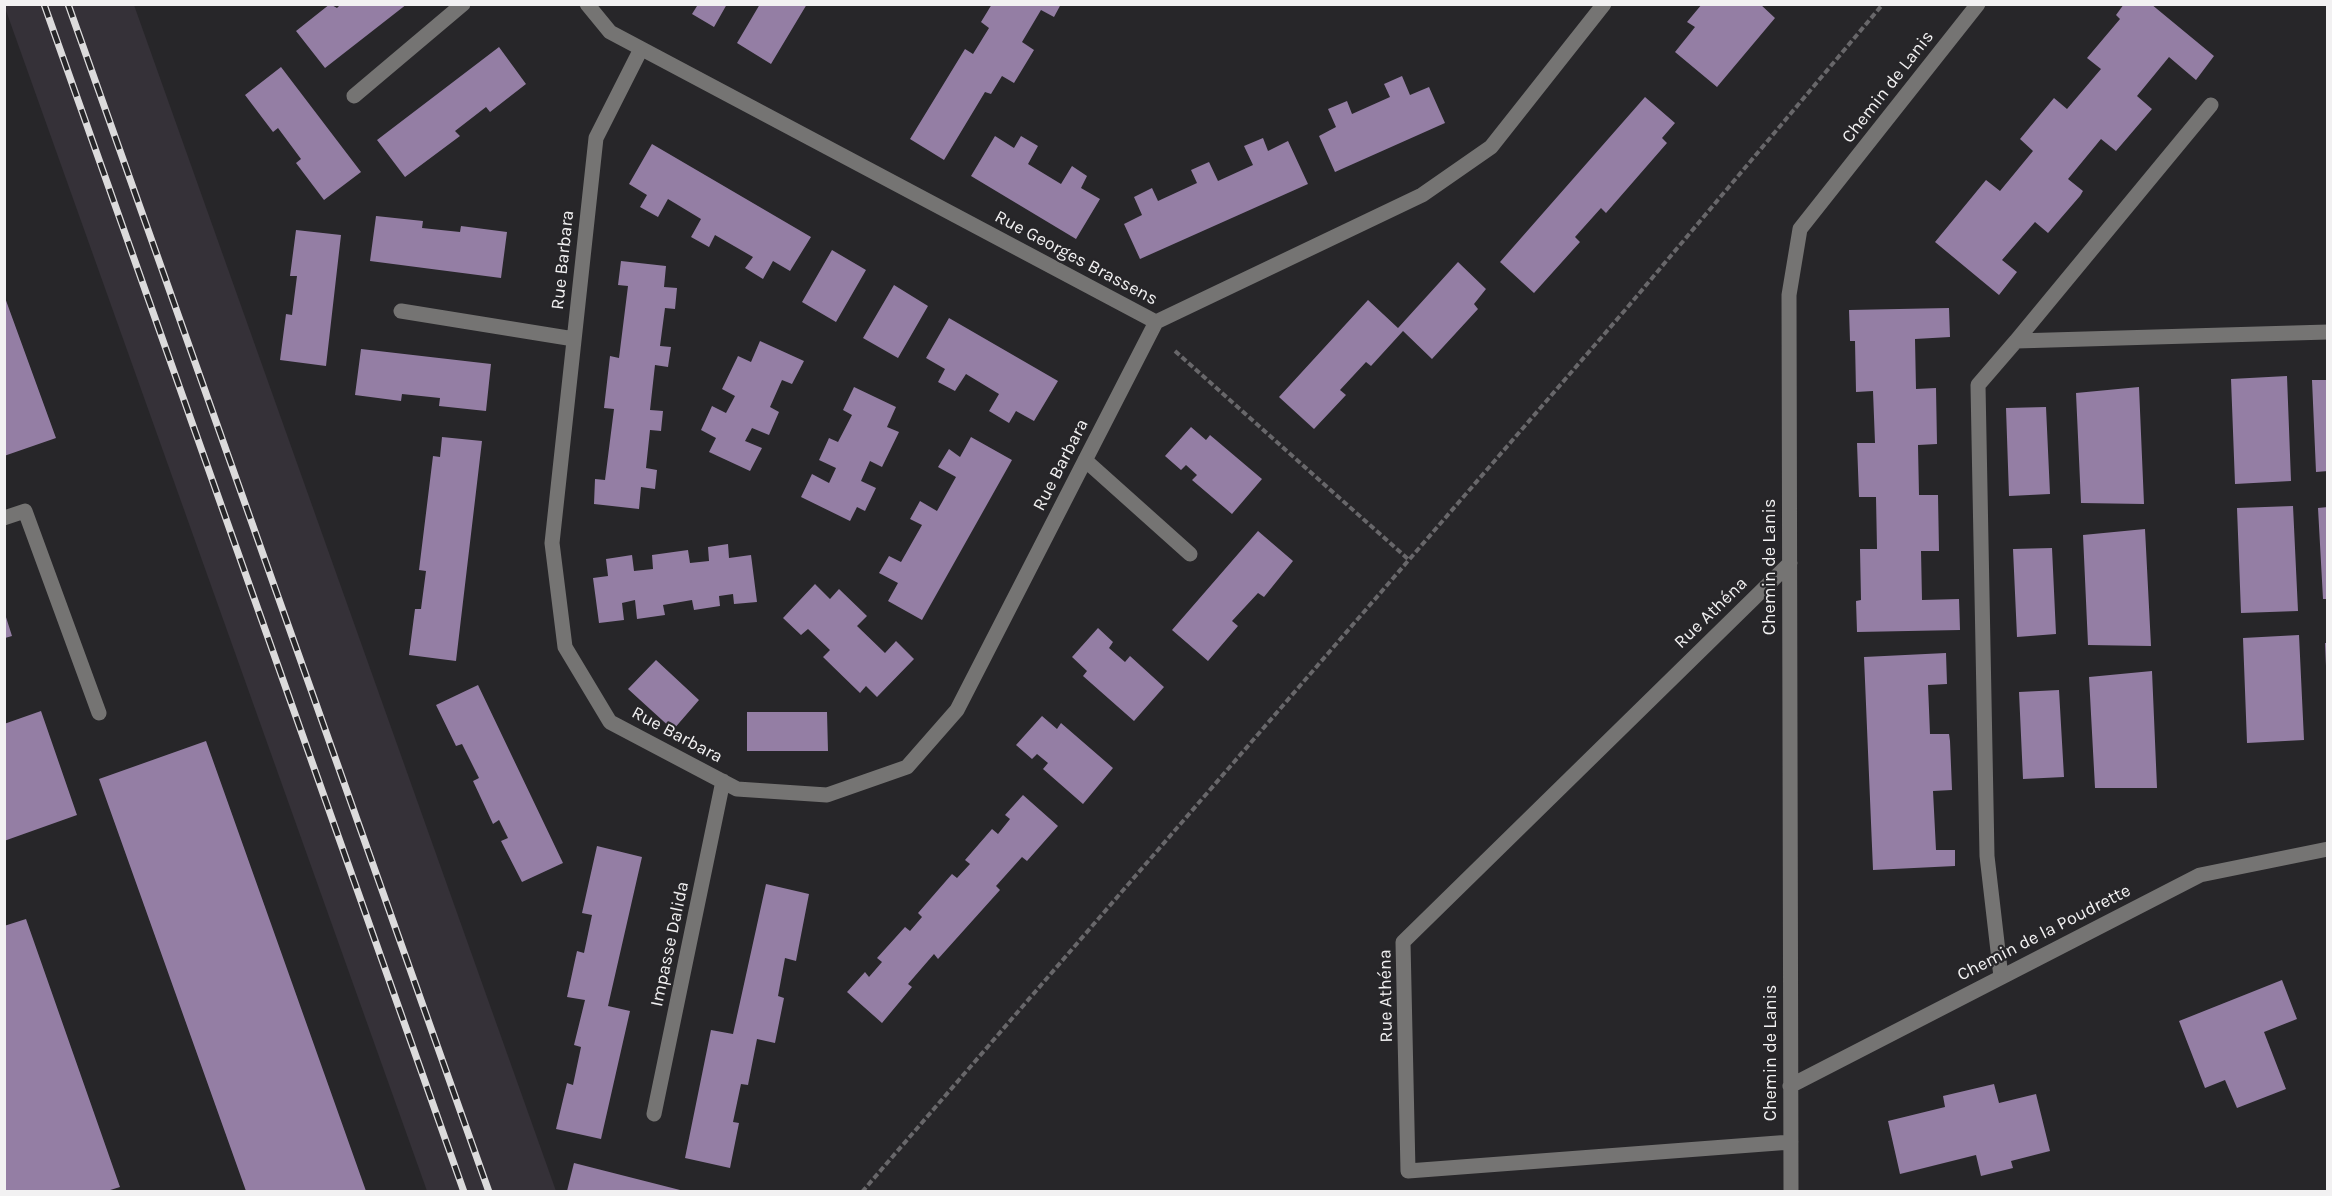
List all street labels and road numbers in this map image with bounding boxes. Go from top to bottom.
street label: Chemin de Lanis [1837,27,1939,147]
street label: Rue Georges Brassens [991,206,1161,310]
street label: Rue Barbara [547,209,579,311]
street label: Rue Barbara [1029,416,1093,514]
street label: Chemin de Lanis [1759,499,1781,635]
street label: Rue Athéna [1670,573,1752,653]
street label: Rue Barbara [628,702,726,768]
street label: Impasse Dalida [646,879,694,1009]
street label: Chemin de la Poudrette [1954,880,2134,986]
street label: Rue Athéna [1374,949,1398,1043]
street label: Chemin de Lanis [1760,985,1782,1121]

